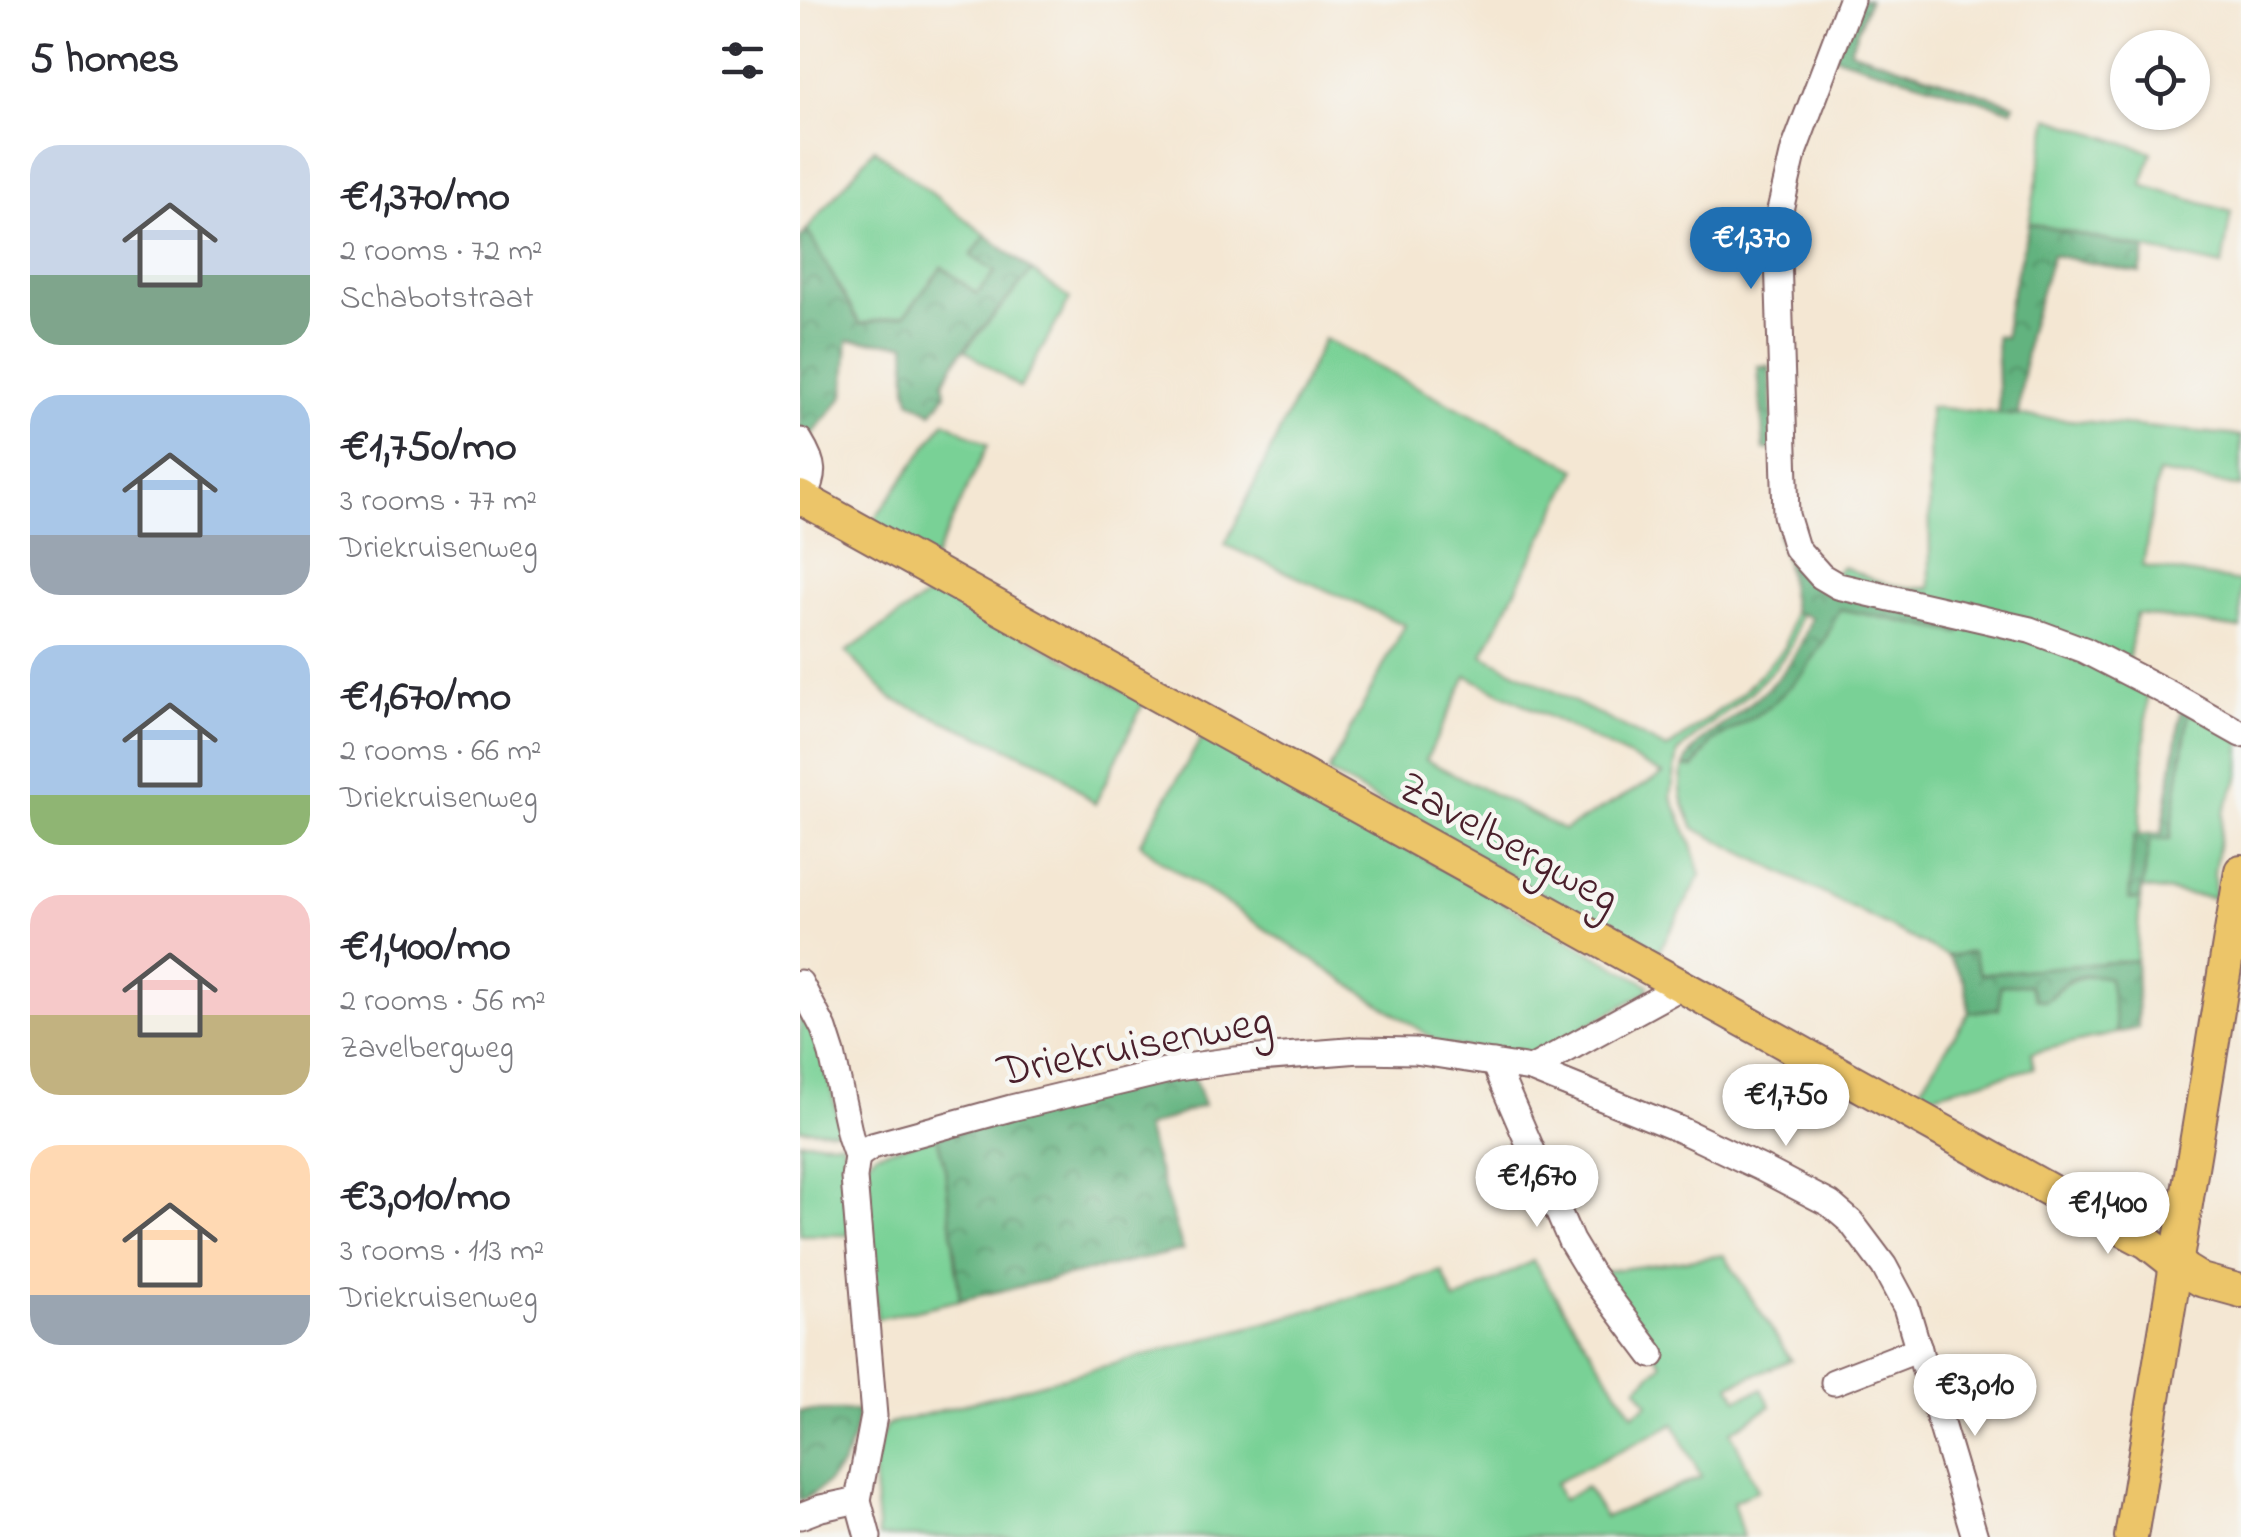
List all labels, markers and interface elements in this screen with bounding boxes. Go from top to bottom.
text: 5 homes [30,30,179,91]
map controls [2110,30,2210,130]
button: locate [2110,30,2210,130]
icon: filters [715,33,770,88]
text: €1,370/mo [340,168,510,229]
icon: home [110,185,230,305]
pin: €1,370 [1670,207,1832,292]
text: €1,370 [1712,216,1790,263]
text: 2 rooms · 72 m² [340,229,542,276]
text: Schabotstraat [340,276,534,323]
text: €1,750/mo [340,418,517,479]
icon: home [110,435,230,555]
text: 3 rooms · 77 m² [340,479,537,526]
text: Driekruisenweg [340,526,538,573]
text: €1,670/mo [340,668,511,729]
icon: home [110,685,230,805]
text: 2 rooms · 66 m² [340,729,542,776]
street label: Zavelbergweg [1384,756,1630,933]
text: Driekruisenweg [340,776,538,823]
text: €1,400/mo [340,918,511,979]
icon: home [110,935,230,1055]
text: 2 rooms · 56 m² [340,979,546,1026]
street label: Driekruisenweg [991,989,1278,1108]
text: Zavelbergweg [340,1026,514,1073]
pin: €1,750 [1705,1064,1867,1149]
text: €1,750 [1744,1073,1828,1120]
pin: €1,670 [1456,1145,1618,1230]
text: €1,670 [1497,1154,1577,1201]
text: €3,010/mo [340,1168,511,1229]
pin: €1,400 [2027,1172,2189,1257]
text: €1,400 [2069,1181,2147,1228]
icon: home [110,1185,230,1305]
text: 3 rooms · 113 m² [340,1229,544,1276]
text: Driekruisenweg [340,1276,538,1323]
pin: €3,010 [1894,1354,2056,1439]
text: €3,010 [1936,1363,2014,1410]

